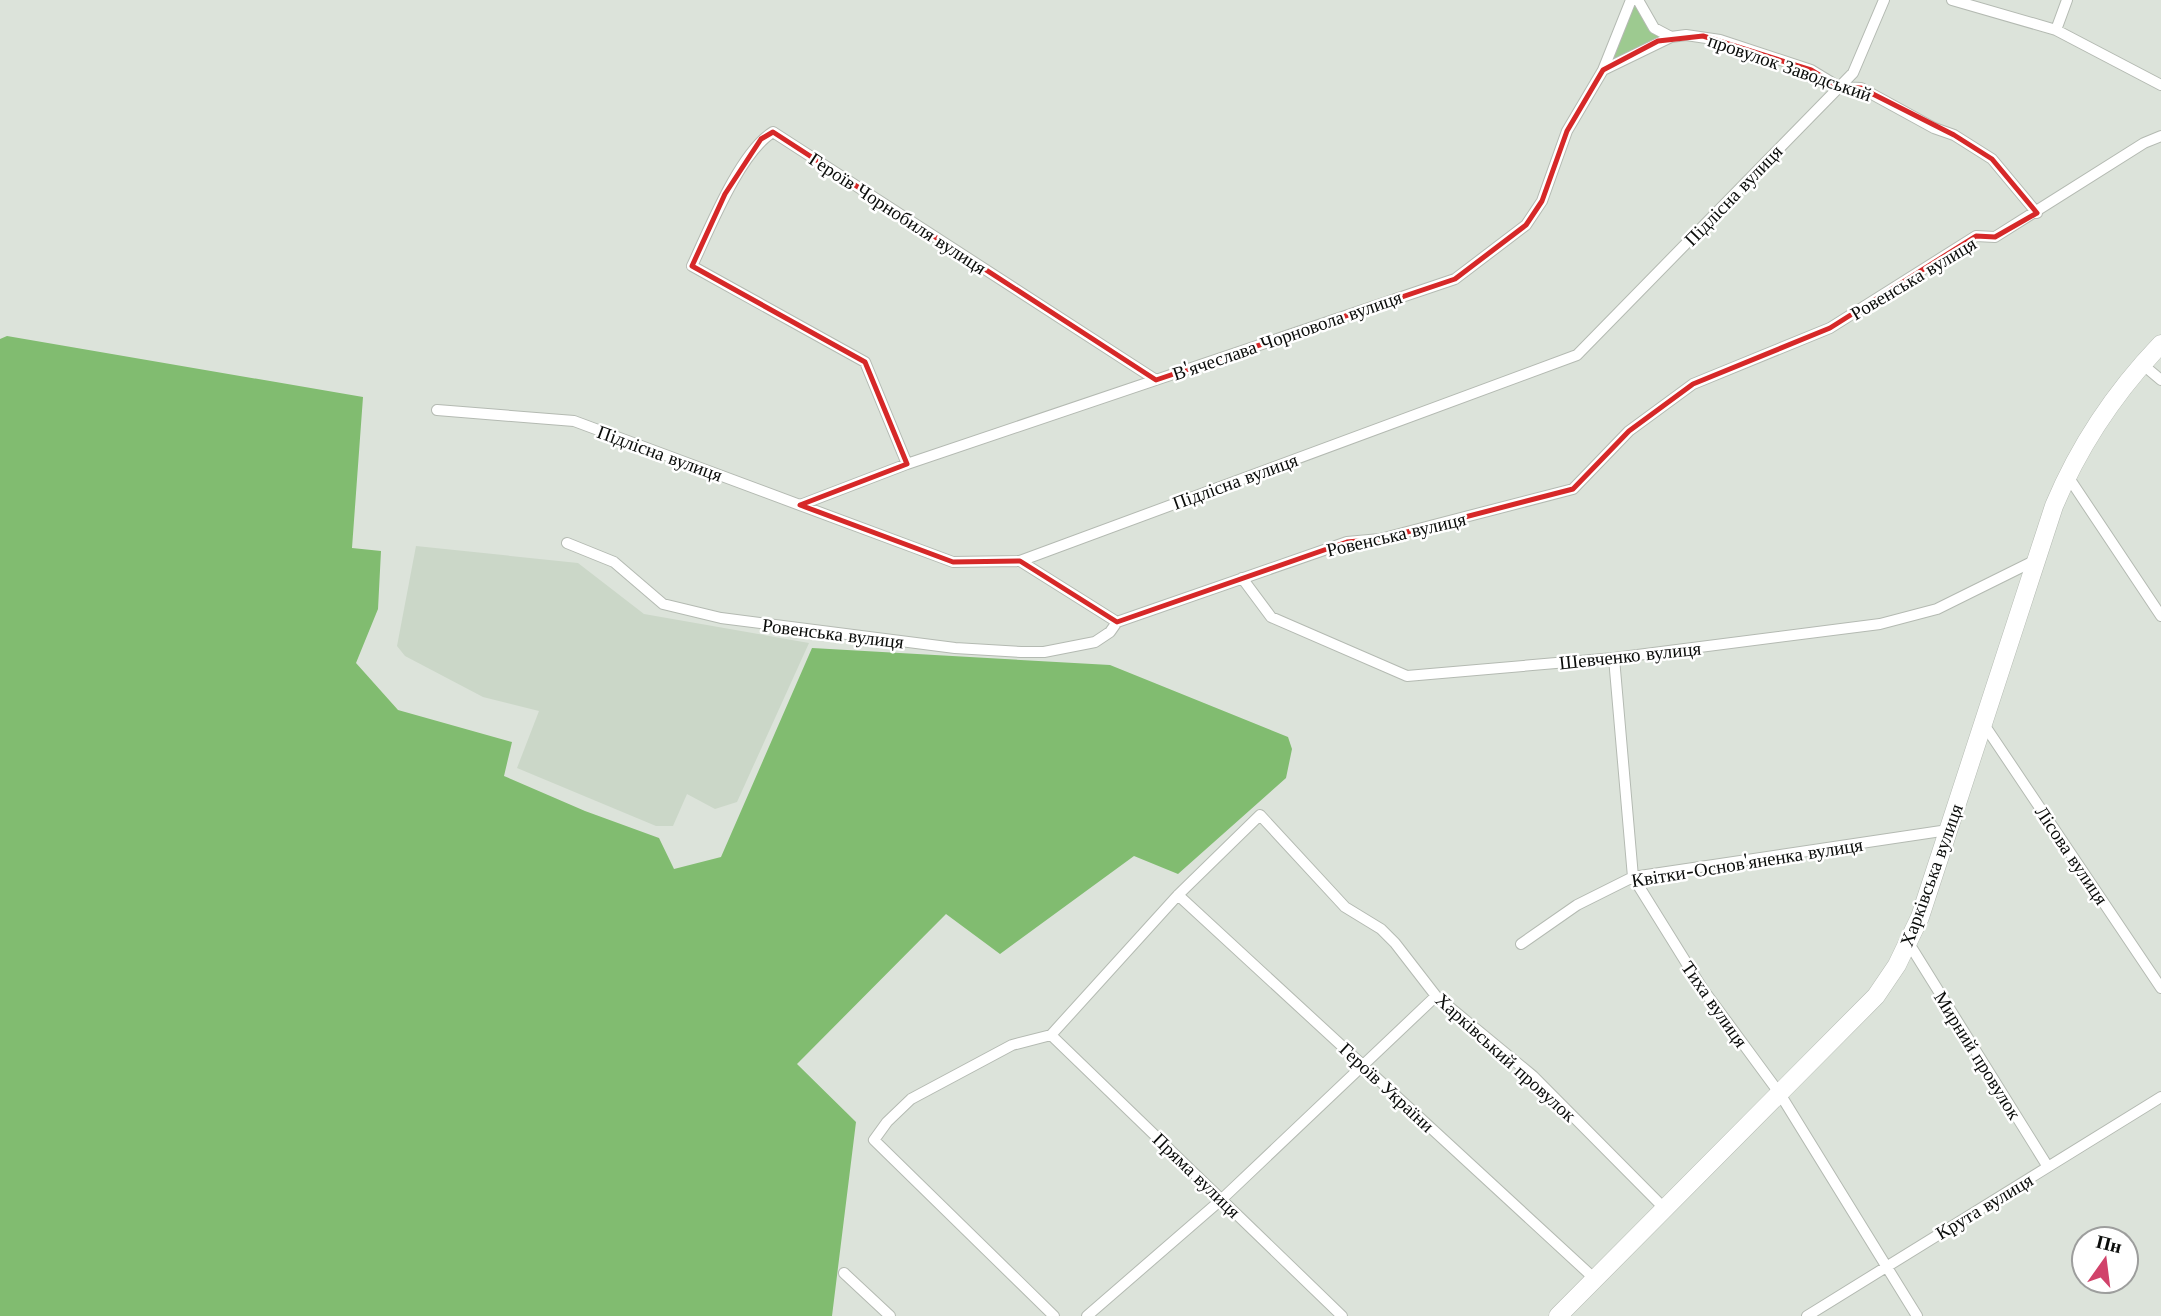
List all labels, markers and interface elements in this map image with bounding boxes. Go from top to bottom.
street label: провулок Заводський [1705,29,1875,106]
street label: Підлісна вулиця [1679,140,1787,251]
street label: Героїв Чорнобиля вулиця [805,147,991,280]
street label: Ровенська вулиця [1846,232,1980,325]
street label: В'ячеслава Чорновола вулиця [1170,285,1405,386]
street label: Підлісна вулиця [594,420,726,487]
street label: Підлісна вулиця [1169,448,1301,515]
street label: Ровенська вулиця [1324,507,1468,562]
street label: Ровенська вулиця [761,613,905,654]
street label: Шевченко вулиця [1558,637,1702,674]
street label: Харківська вулиця [1895,800,1968,950]
street label: Лісова вулиця [2030,801,2113,909]
street label: Квітки-Основ'яненка вулиця [1630,833,1865,892]
street label: Тиха вулиця [1676,957,1753,1052]
street label: Мирний провулок [1929,987,2027,1124]
street label: Харківський провулок [1431,988,1581,1127]
street label: Героїв України [1334,1038,1439,1137]
street label: Пряма вулиця [1148,1128,1246,1223]
street label: Крута вулиця [1931,1168,2037,1244]
north arrow [2070,1225,2140,1295]
text: Пн [2094,1230,2124,1258]

